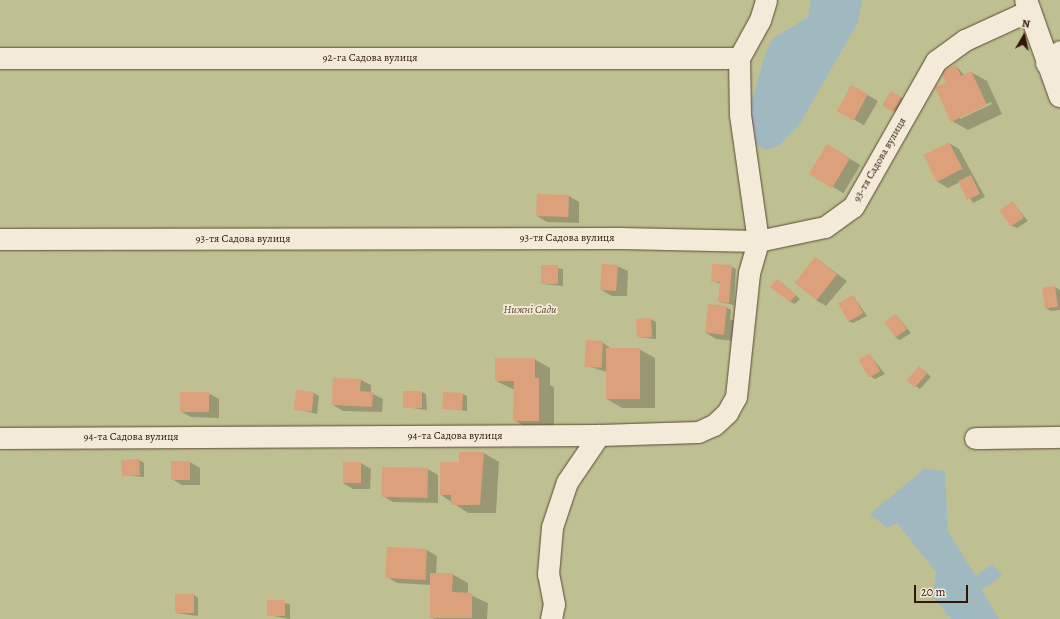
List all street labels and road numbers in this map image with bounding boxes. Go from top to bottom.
street label: 92-га Садова вулиця [322,51,418,65]
street label: 93-тя Садова вулиця [851,116,909,204]
street label: 93-тя Садова вулиця [519,231,615,245]
street label: 93-тя Садова вулиця [195,232,291,246]
street label: 94-та Садова вулиця [407,429,503,443]
street label: 94-та Садова вулиця [83,430,179,444]

